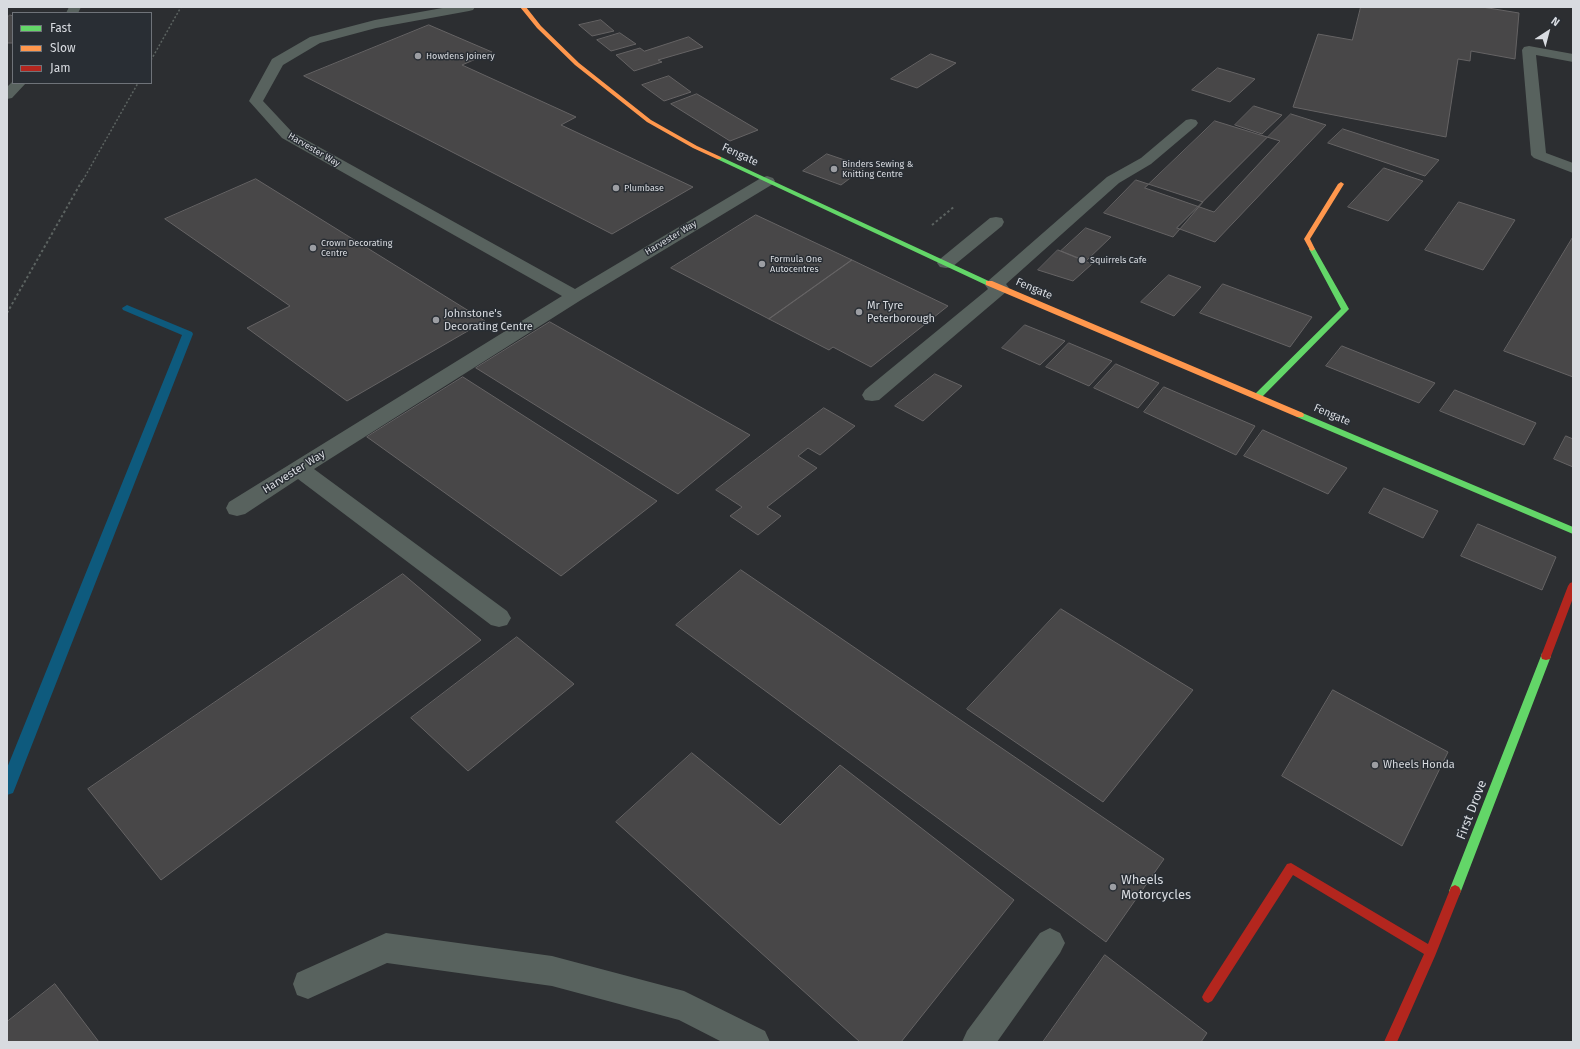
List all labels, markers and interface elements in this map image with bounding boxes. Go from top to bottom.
legend [12,12,152,84]
north arrow [1528,12,1568,52]
text: N [1549,14,1562,29]
text: Fast [50,21,72,35]
text: Slow [50,41,76,55]
marker: Howdens Joinery [413,51,423,61]
place label: Howdens Joinery [426,51,495,61]
text: Jam [50,61,70,75]
street label: Harvester Way [286,131,342,169]
street label: Fengate [720,141,760,169]
place label: Binders Sewing & Knitting Centre [842,159,913,180]
marker: Binders Sewing & Knitting Centre [829,164,839,174]
marker: Plumbase [611,183,621,193]
place label: Plumbase [624,183,664,193]
street label: Harvester Way [643,218,699,258]
place label: Crown Decorating Centre [321,238,392,259]
marker: Crown Decorating Centre [308,243,318,253]
place label: Formula One Autocentres [770,254,822,275]
marker: Squirrels Cafe [1077,255,1087,265]
place label: Squirrels Cafe [1090,255,1147,265]
marker: Formula One Autocentres [757,259,767,269]
street label: Fengate [1014,275,1054,303]
place label: Mr Tyre Peterborough [867,299,935,325]
place label: Johnstone's Decorating Centre [444,307,533,333]
marker: Mr Tyre Peterborough [854,307,864,317]
marker: Johnstone's Decorating Centre [431,315,441,325]
street label: Fengate [1312,401,1352,429]
street label: Harvester Way [260,448,328,496]
place label: Wheels Honda [1383,758,1455,772]
marker: Wheels Honda [1370,760,1380,770]
street label: First Drove [1454,778,1490,842]
place label: Wheels Motorcycles [1121,872,1191,903]
marker: Wheels Motorcycles [1108,882,1118,892]

